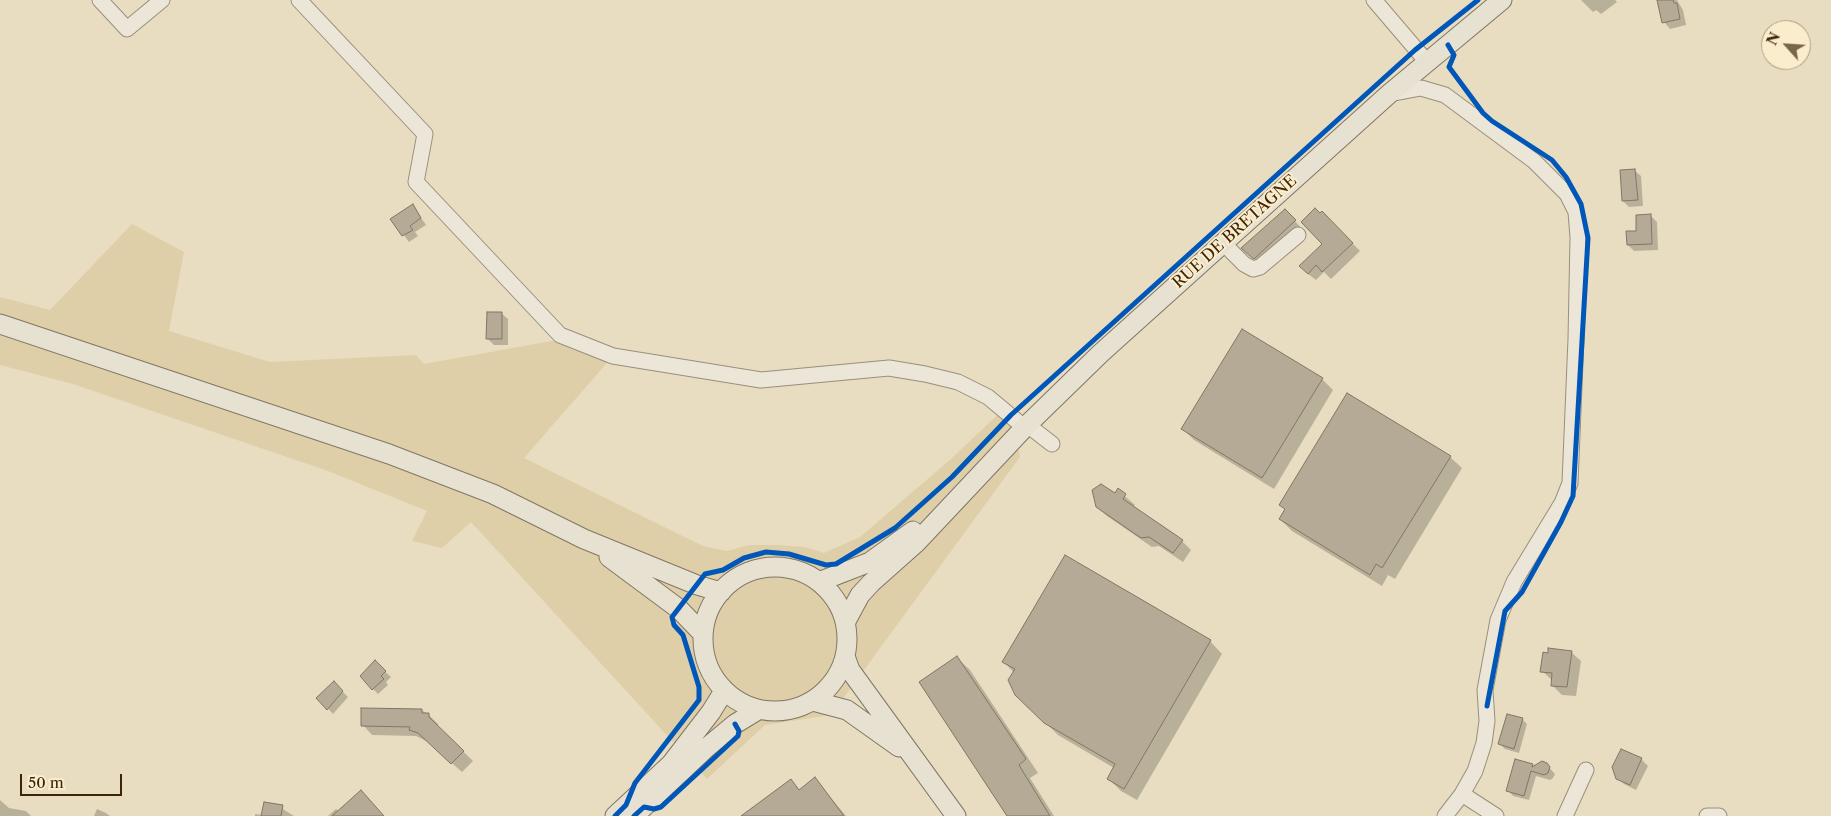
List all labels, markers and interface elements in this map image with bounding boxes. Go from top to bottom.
north arrow [1761,20,1811,70]
text: N [1763,29,1784,48]
street label: RUE DE BRETAGNE [1169,171,1301,293]
scale bar [22,764,125,796]
text: 50 m [28,773,64,792]

